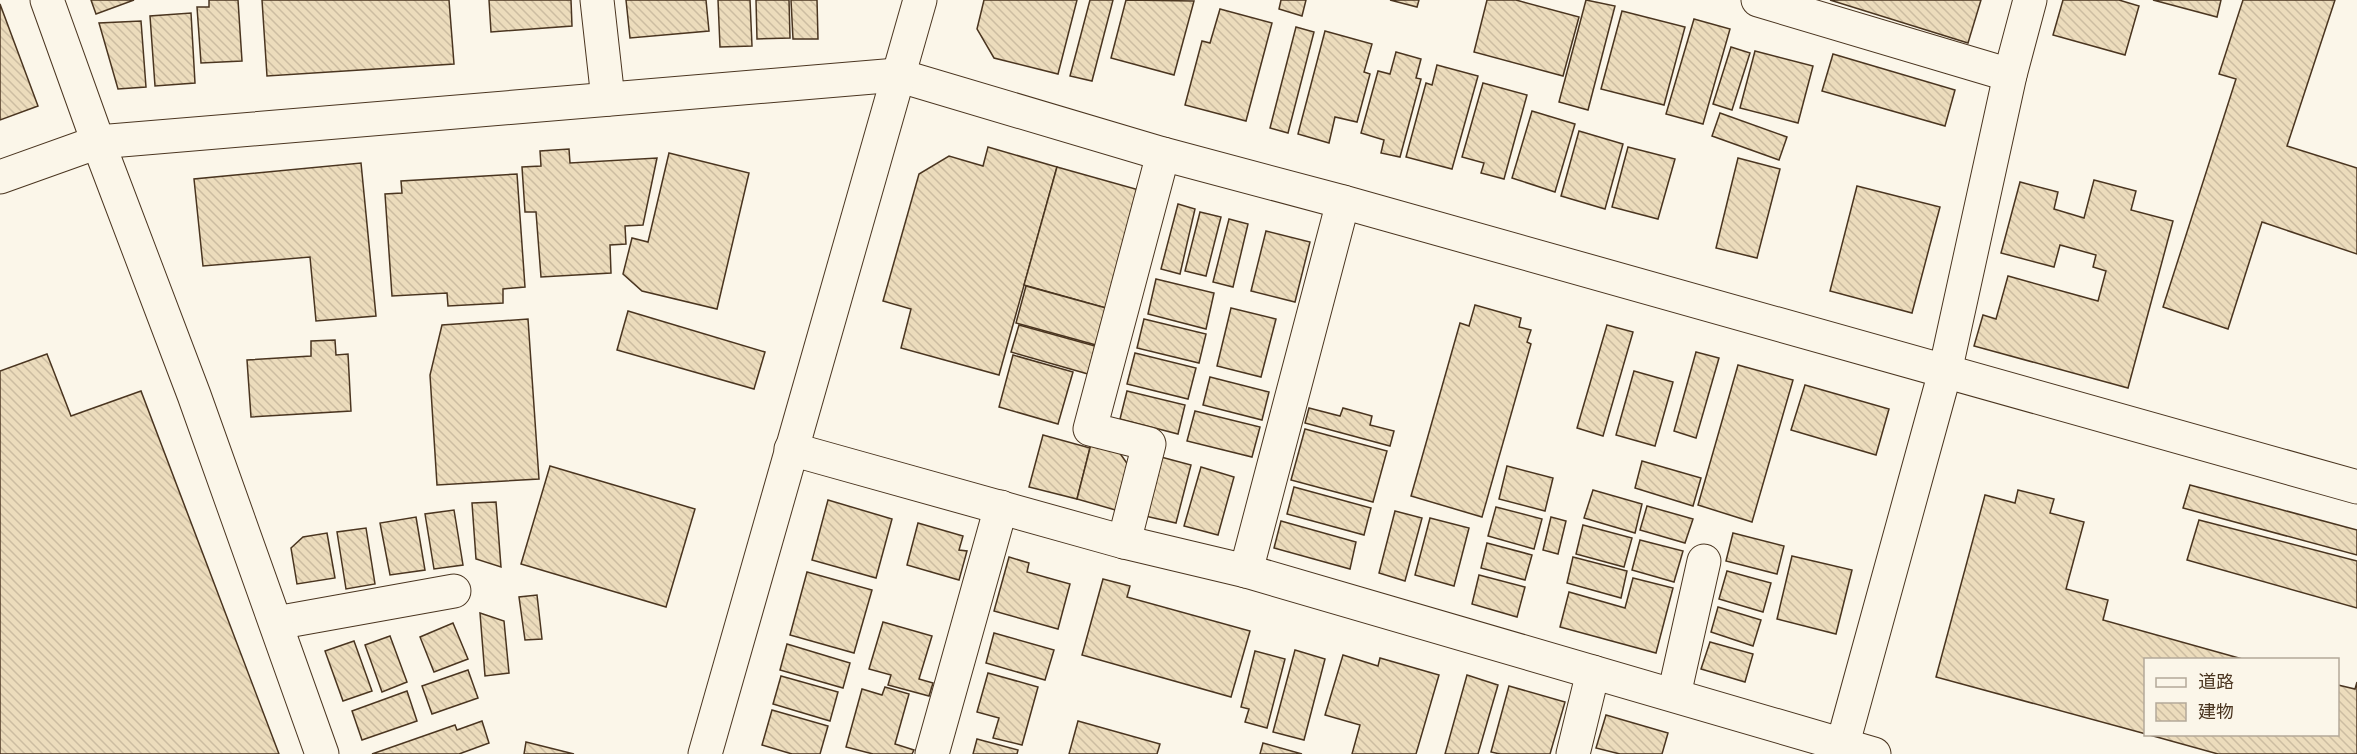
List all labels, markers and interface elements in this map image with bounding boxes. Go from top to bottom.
legend [2144,658,2339,736]
text: 道路 [2198,671,2234,692]
text: 建物 [2198,701,2234,722]

